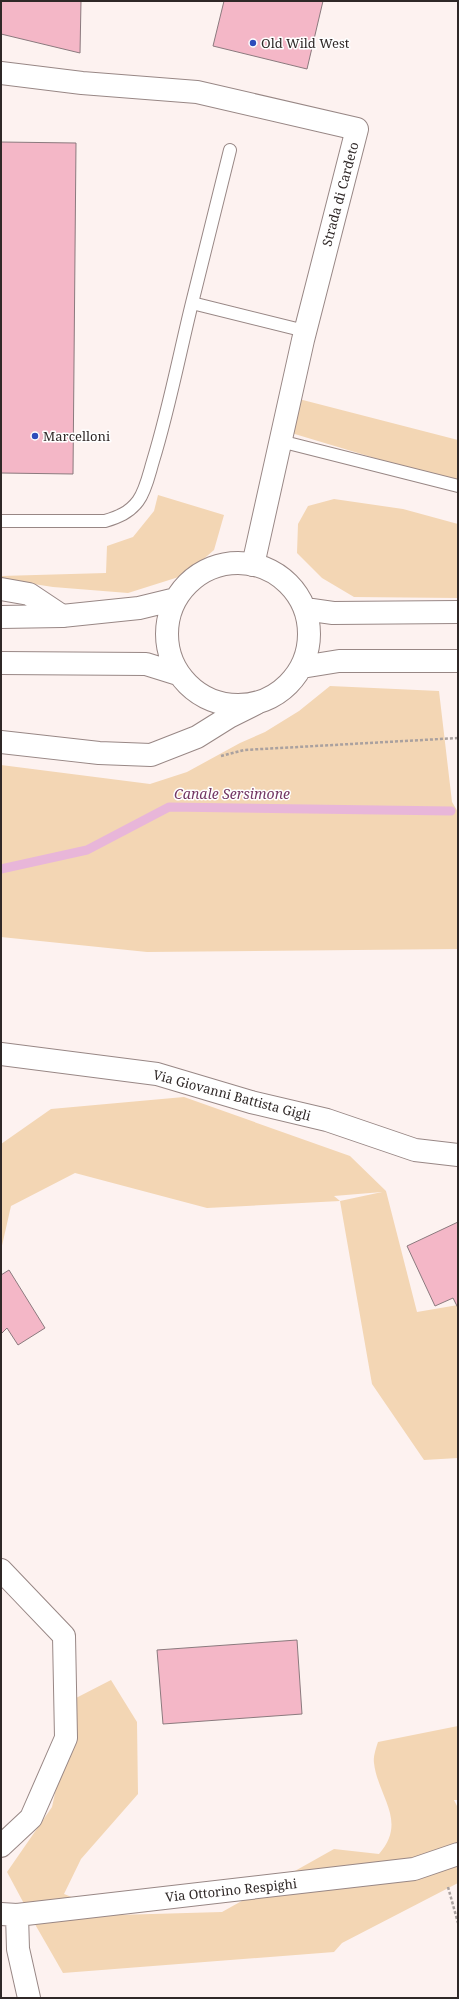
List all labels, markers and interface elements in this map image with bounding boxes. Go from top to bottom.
place label: Old Wild West [261,34,350,52]
marker: Old Wild West [248,38,258,48]
street label: Strada di Cardeto [317,140,363,248]
place label: Marcelloni [43,427,110,445]
marker: Marcelloni [30,431,40,441]
water label: Canale Sersimone [174,784,290,803]
street label: Via Giovanni Battista Gigli [151,1065,313,1125]
street label: Via Ottorino Respighi [164,1874,298,1906]

